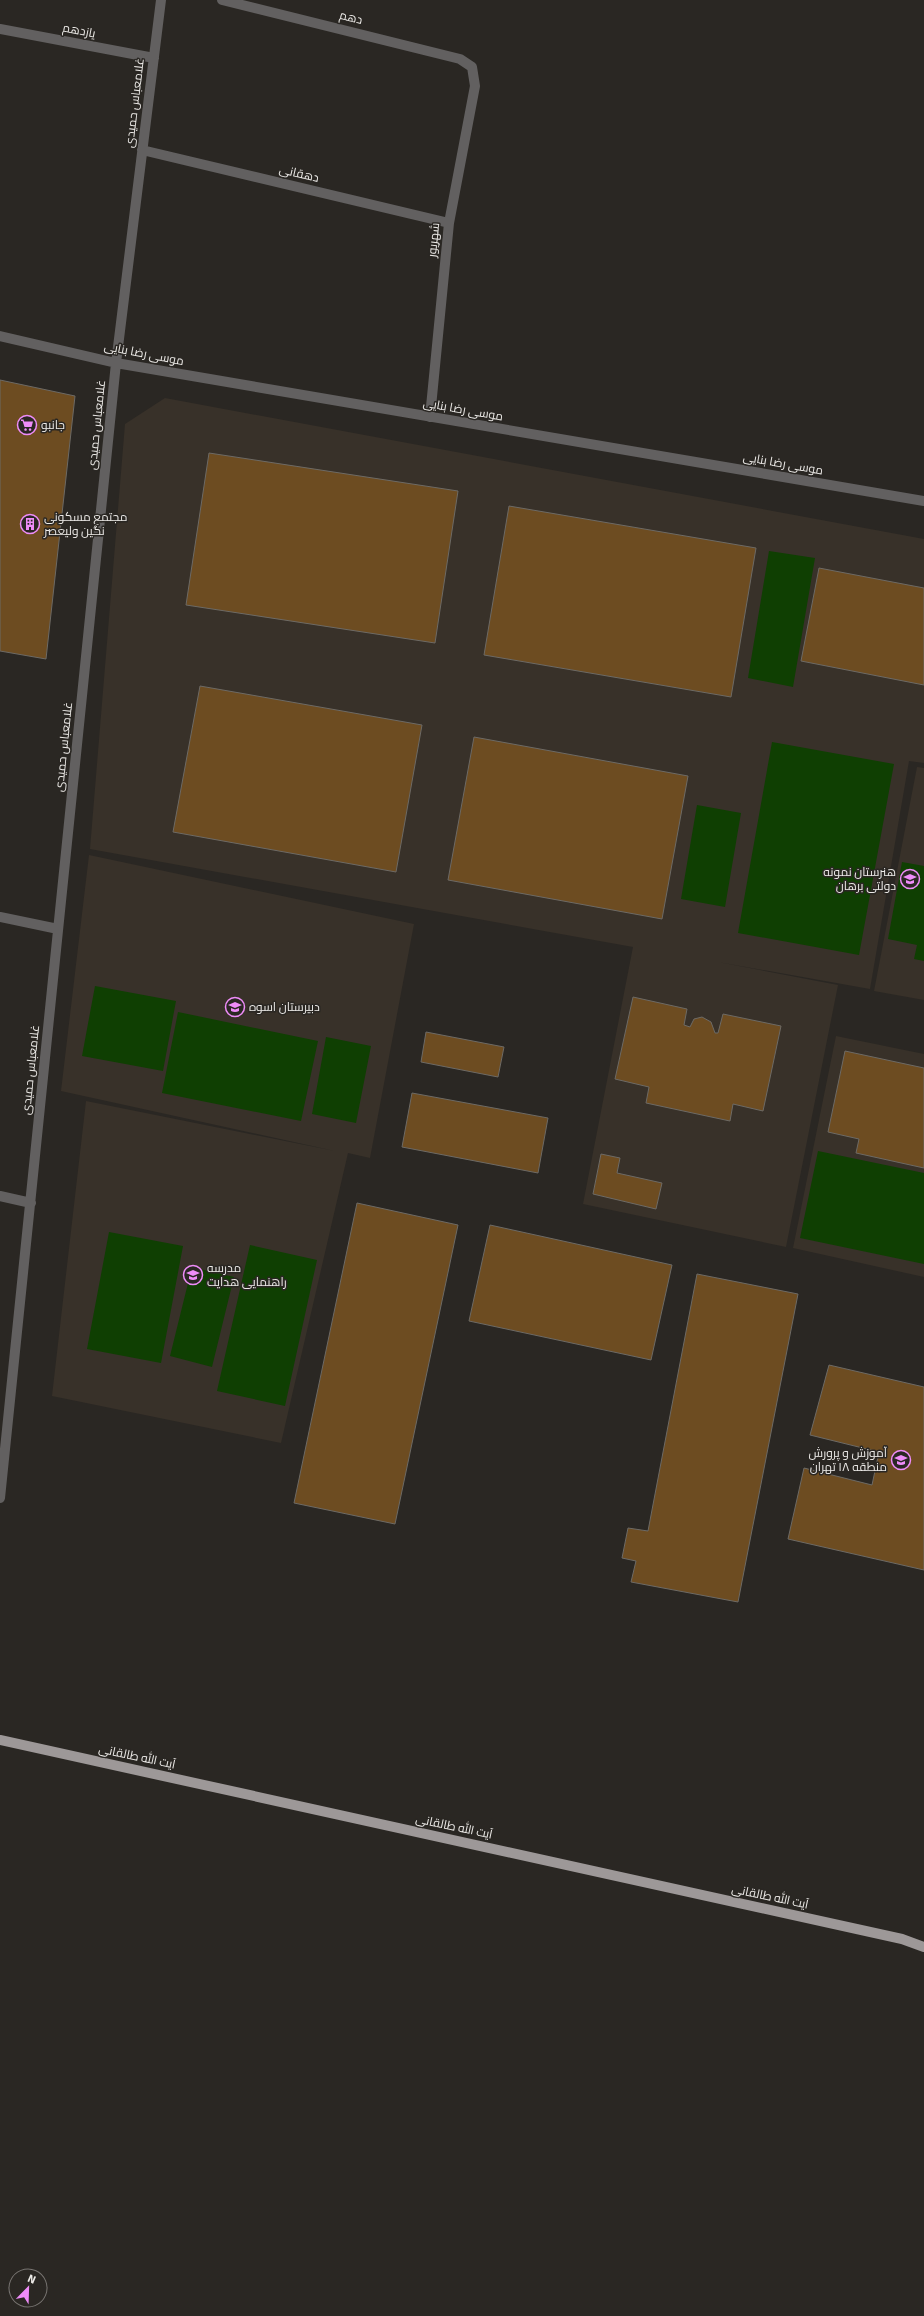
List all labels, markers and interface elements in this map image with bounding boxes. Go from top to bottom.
street label: دهم [338,8,364,28]
street label: یازدهم [61,20,97,42]
street label: غلامعباس حمیدی [122,57,148,149]
street label: دهقانی [278,162,321,186]
street label: شهریور [425,222,443,259]
street label: موسی رضا بنایی [103,339,185,369]
street label: غلامعباس حمیدی [85,379,109,471]
street label: موسی رضا بنایی [422,396,504,424]
supermarket icon: جانبو [16,414,38,436]
place label: جانبو [41,418,65,433]
street label: موسی رضا بنایی [742,450,824,478]
place label: مجتمع مسکونی نگین ولیعصر [43,510,127,539]
building icon: مجتمع مسکونی نگین ولیعصر [19,513,41,535]
street label: غلامعباس حمیدی [52,701,76,793]
place label: هنرستان نمونه دولتی برهان [823,865,896,894]
school or university icon: هنرستان نمونه دولتی برهان [899,868,921,890]
school or university icon: دبیرستان اسوه [224,996,246,1018]
place label: دبیرستان اسوه [249,1000,320,1015]
street label: غلامعباس حمیدی [19,1024,43,1116]
place label: مدرسه راهنمایی هدایت [207,1261,287,1290]
school or university icon: مدرسه راهنمایی هدایت [182,1264,204,1286]
place label: آموزش و پرورش منطقه ۱۸ تهران [809,1446,888,1475]
school or university icon: آموزش و پرورش منطقه ۱۸ تهران [890,1449,912,1471]
street label: آیت الله طالقانی [97,1741,178,1773]
street label: آیت الله طالقانی [414,1811,495,1843]
street label: آیت الله طالقانی [730,1881,811,1913]
north arrow [8,2268,48,2308]
text: N [26,2272,38,2287]

